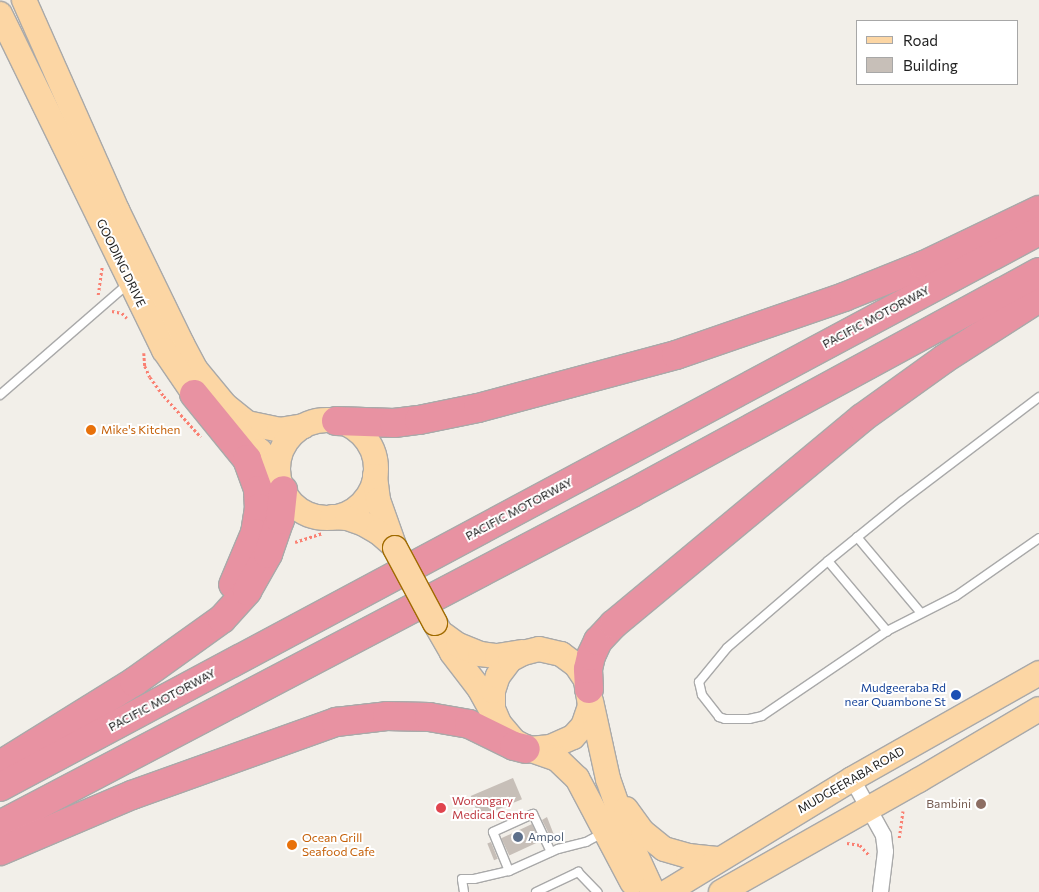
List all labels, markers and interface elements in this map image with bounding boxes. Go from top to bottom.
legend [856,20,1019,85]
text: Road [903,31,938,49]
text: Building [903,56,958,74]
street label: GOODING DRIVE [93,217,149,309]
street label: PACIFIC MOTORWAY [820,283,932,351]
place label: Mike's Kitchen [101,423,180,437]
marker: Mike's Kitchen [85,424,97,436]
street label: PACIFIC MOTORWAY [463,475,575,543]
street label: PACIFIC MOTORWAY [106,666,218,734]
place label: Mudgeeraba Rd near Quambone St [845,681,946,709]
marker: Mudgeeraba Rd near Quambone St [950,689,962,701]
street label: MUDGEERABA ROAD [795,744,907,816]
place label: Worongary Medical Centre [452,794,535,822]
place label: Bambini [926,797,971,811]
marker: Bambini [975,798,987,810]
marker: Worongary Medical Centre [434,801,448,815]
place label: Ampol [528,830,564,844]
place label: Ocean Grill Seafood Cafe [302,831,375,859]
marker: Ampol [512,831,524,843]
marker: Ocean Grill Seafood Cafe [286,839,298,851]

